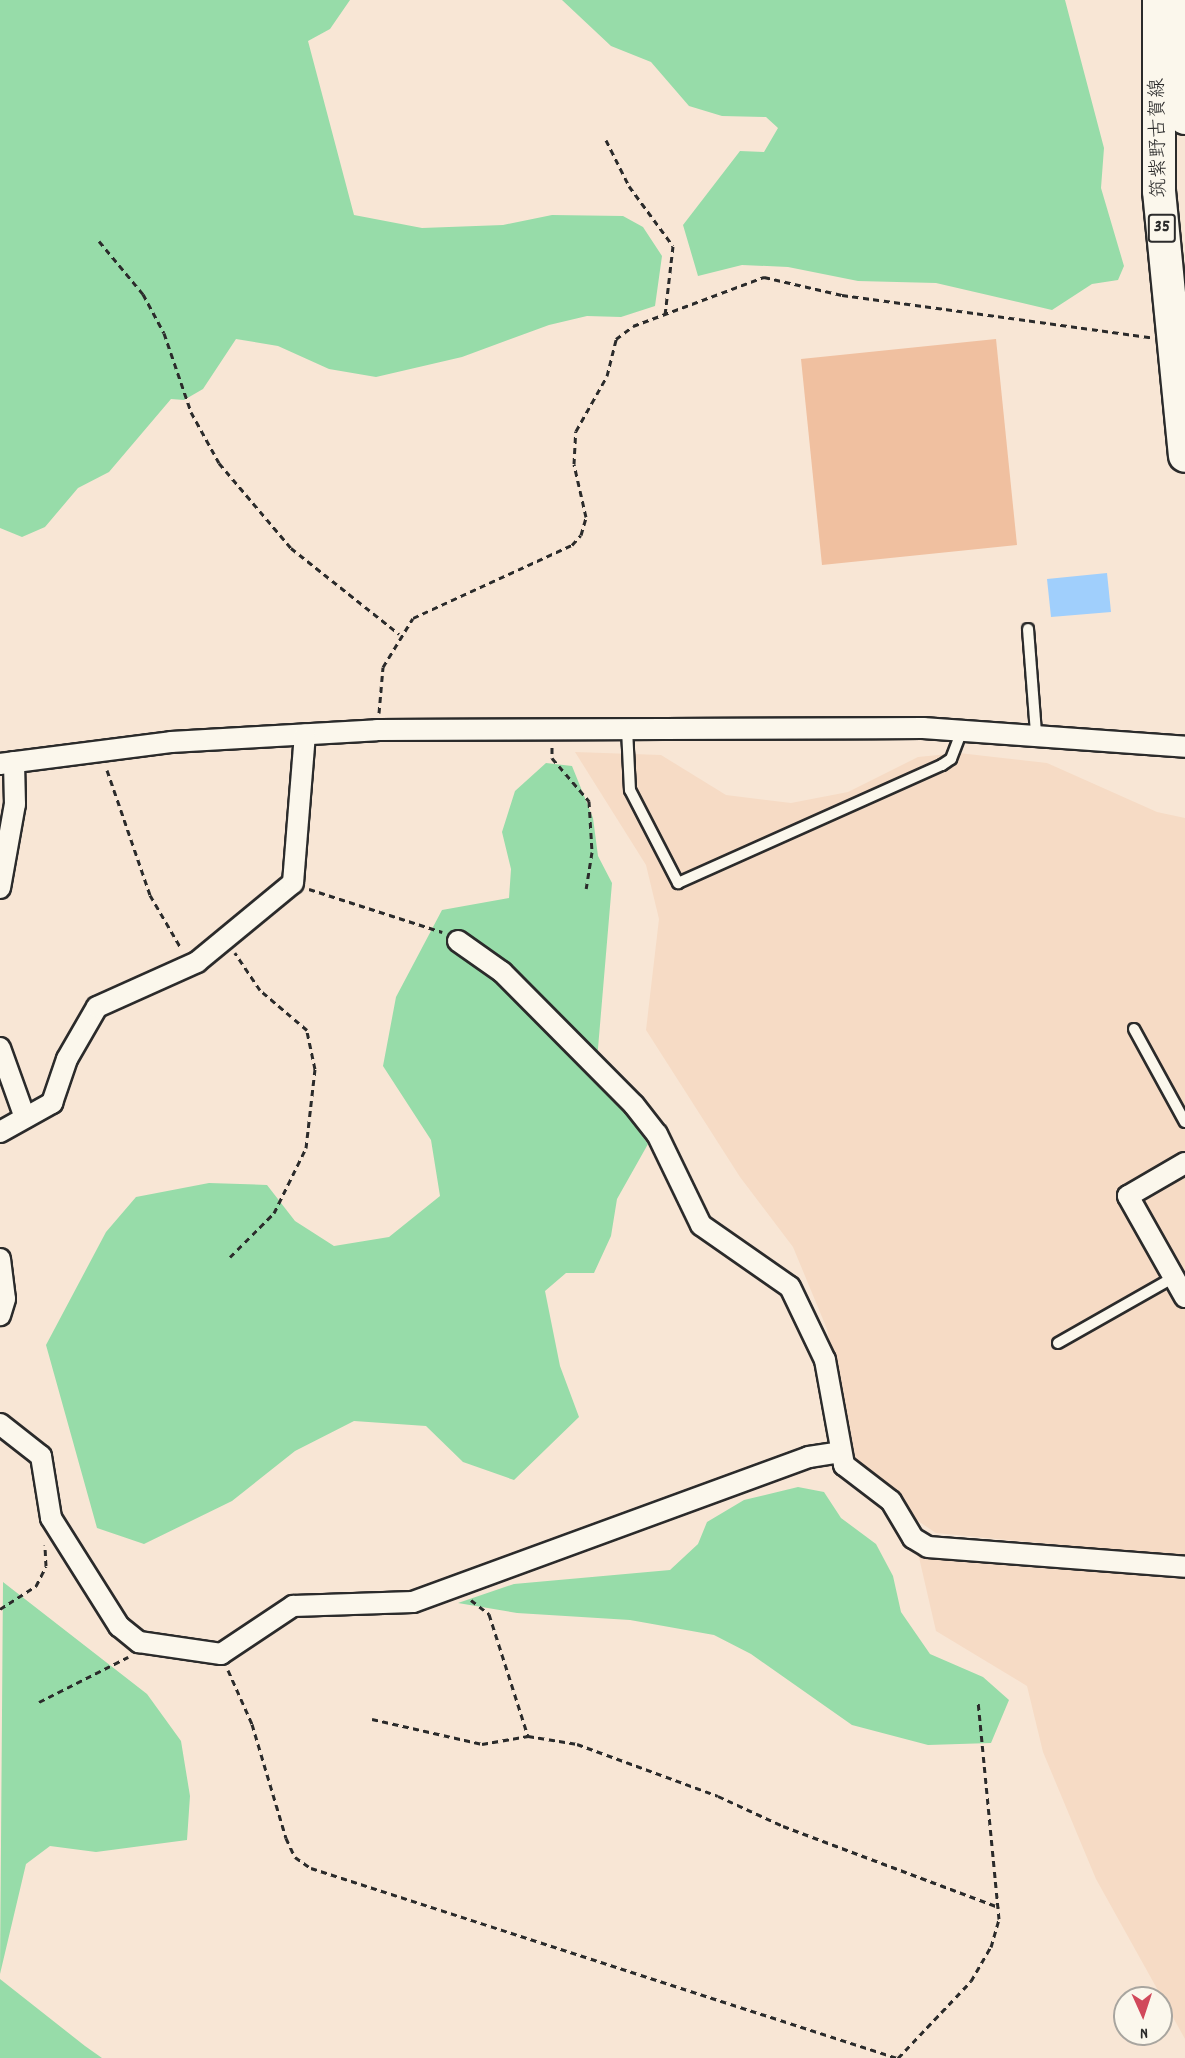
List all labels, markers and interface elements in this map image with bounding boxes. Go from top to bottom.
street label: 筑紫野古賀線 [1147,78,1173,198]
road number: 35 [1147,213,1177,243]
north arrow [1113,1986,1173,2046]
text: N [1139,2021,1148,2044]

